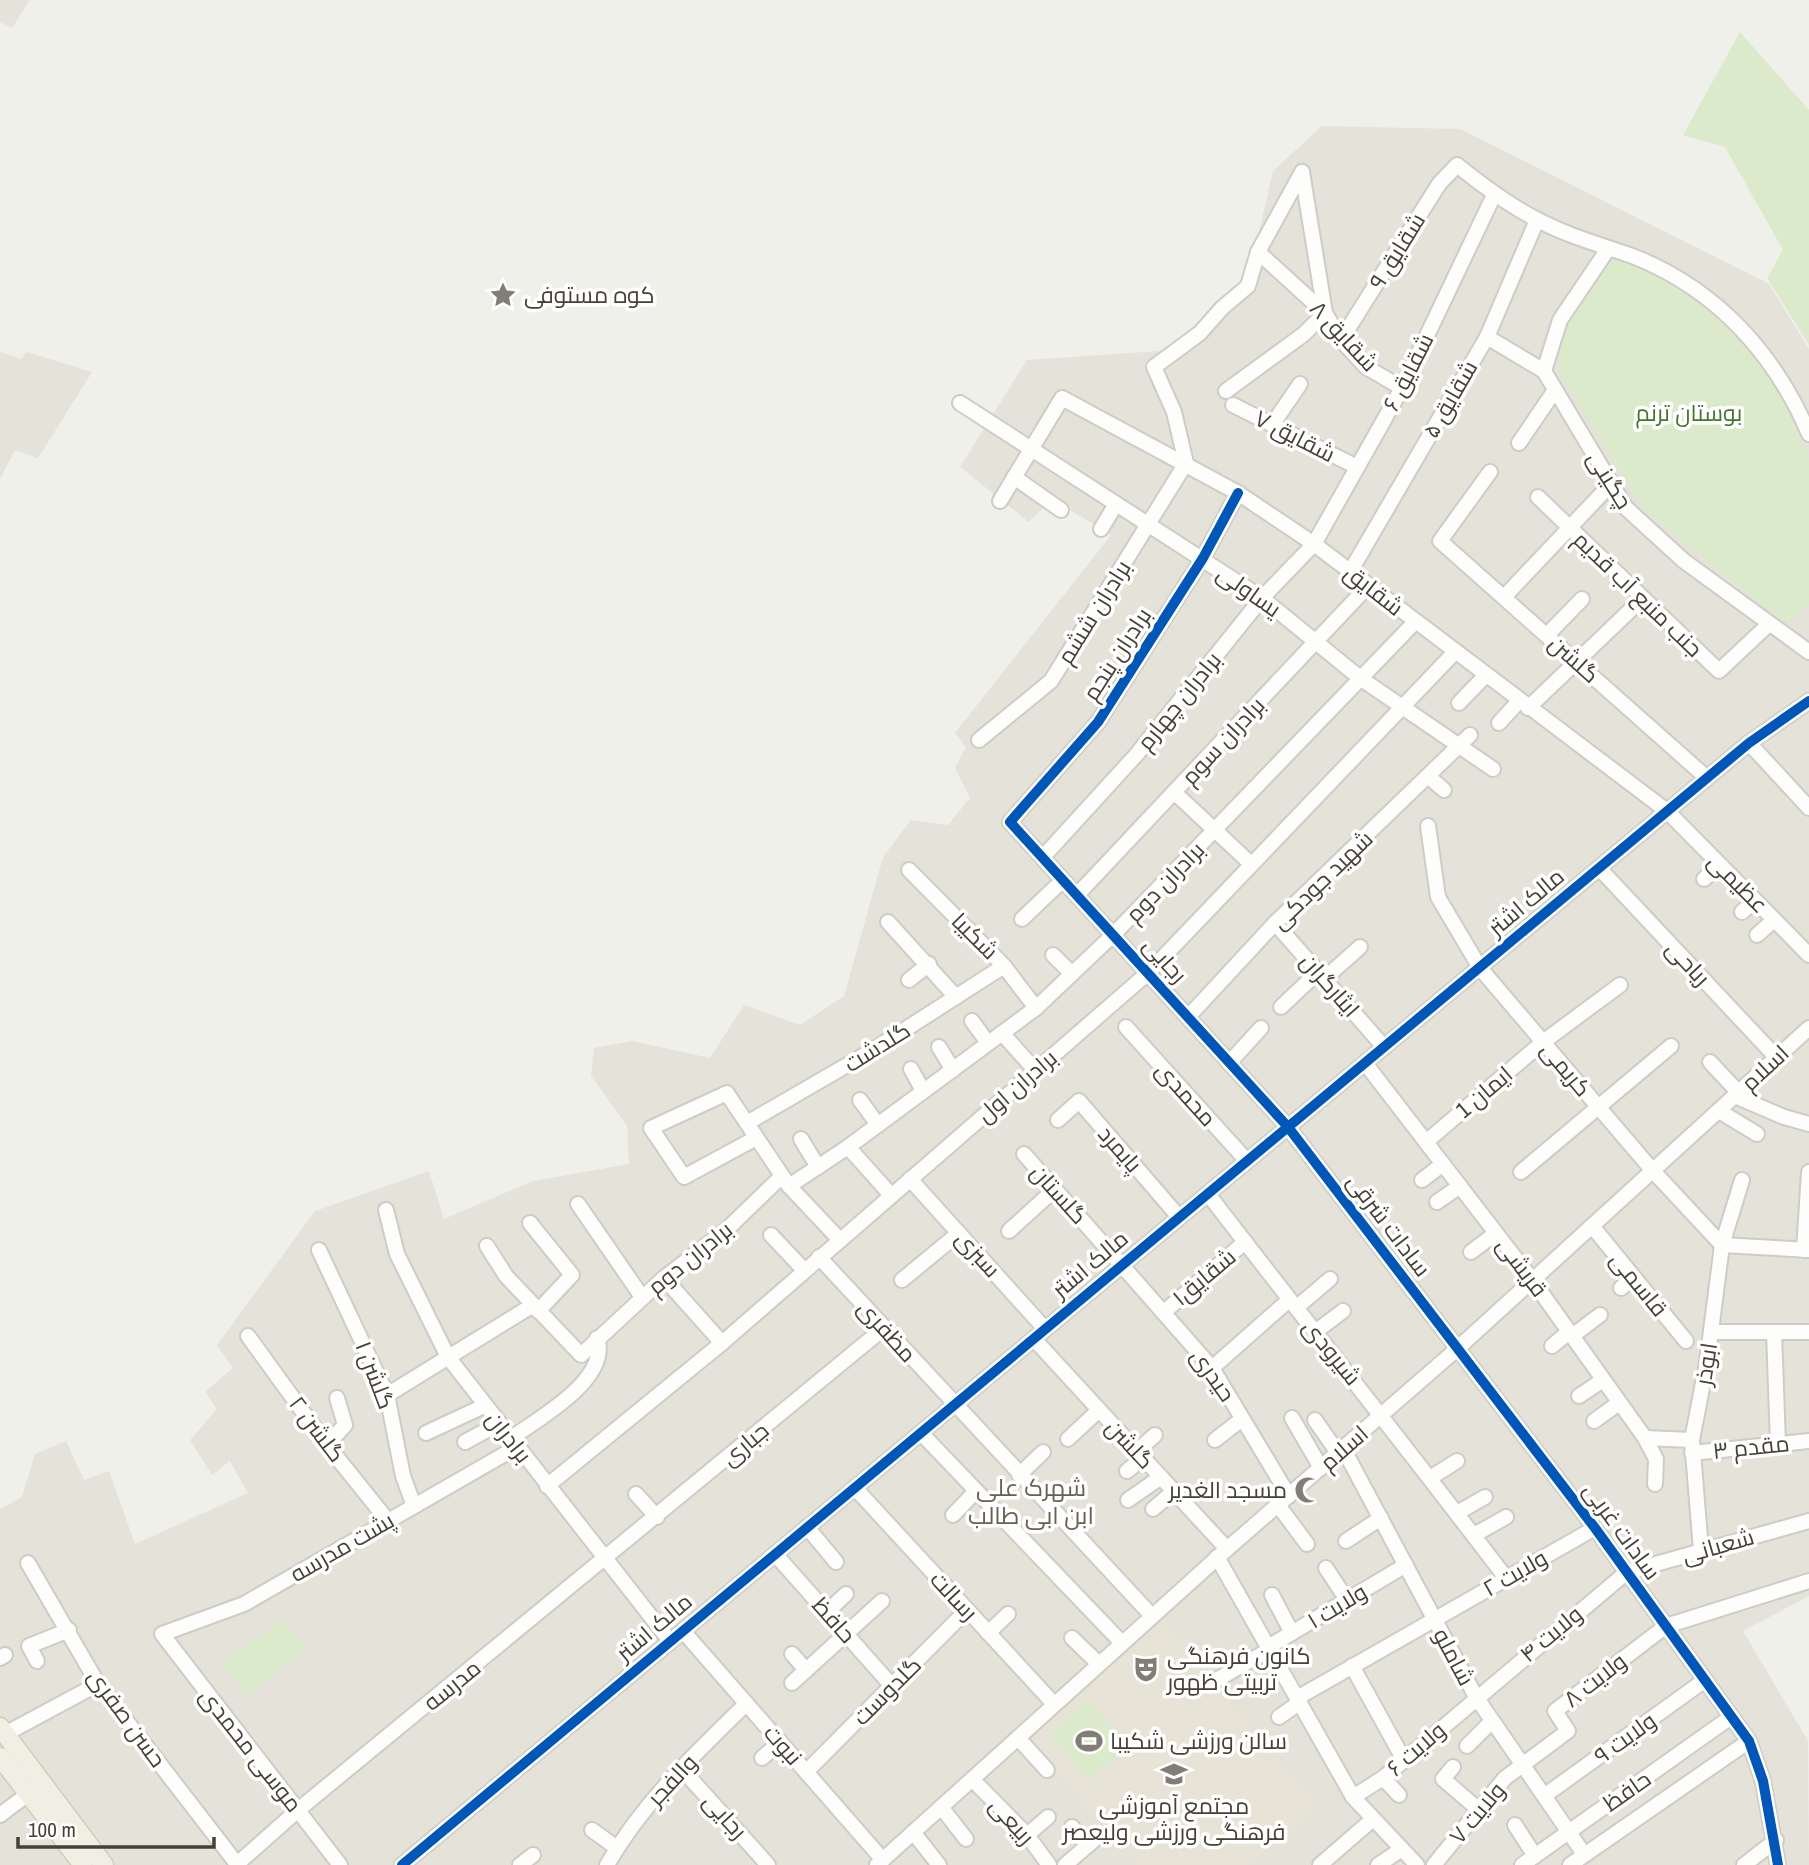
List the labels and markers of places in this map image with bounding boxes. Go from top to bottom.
place label: کوه مستوفی [524,279,655,310]
place icon: کوه مستوفی [488,280,518,310]
place label: مسجد الغدیر [1167,1474,1287,1505]
mosque icon: مسجد الغدیر [1293,1475,1323,1505]
place label: کانون فرهنگی تربیتی ظهور [1165,1640,1311,1697]
theatre icon: کانون فرهنگی تربیتی ظهور [1131,1654,1161,1684]
place label: سالن ورزشی شکیبا [1110,1725,1287,1756]
sports icon: سالن ورزشی شکیبا [1074,1726,1104,1756]
school or university icon: مجتمع آموزشی فرهنگی ورزشی ولیعصر [1159,1759,1189,1789]
place label: مجتمع آموزشی فرهنگی ورزشی ولیعصر [1060,1790,1286,1847]

